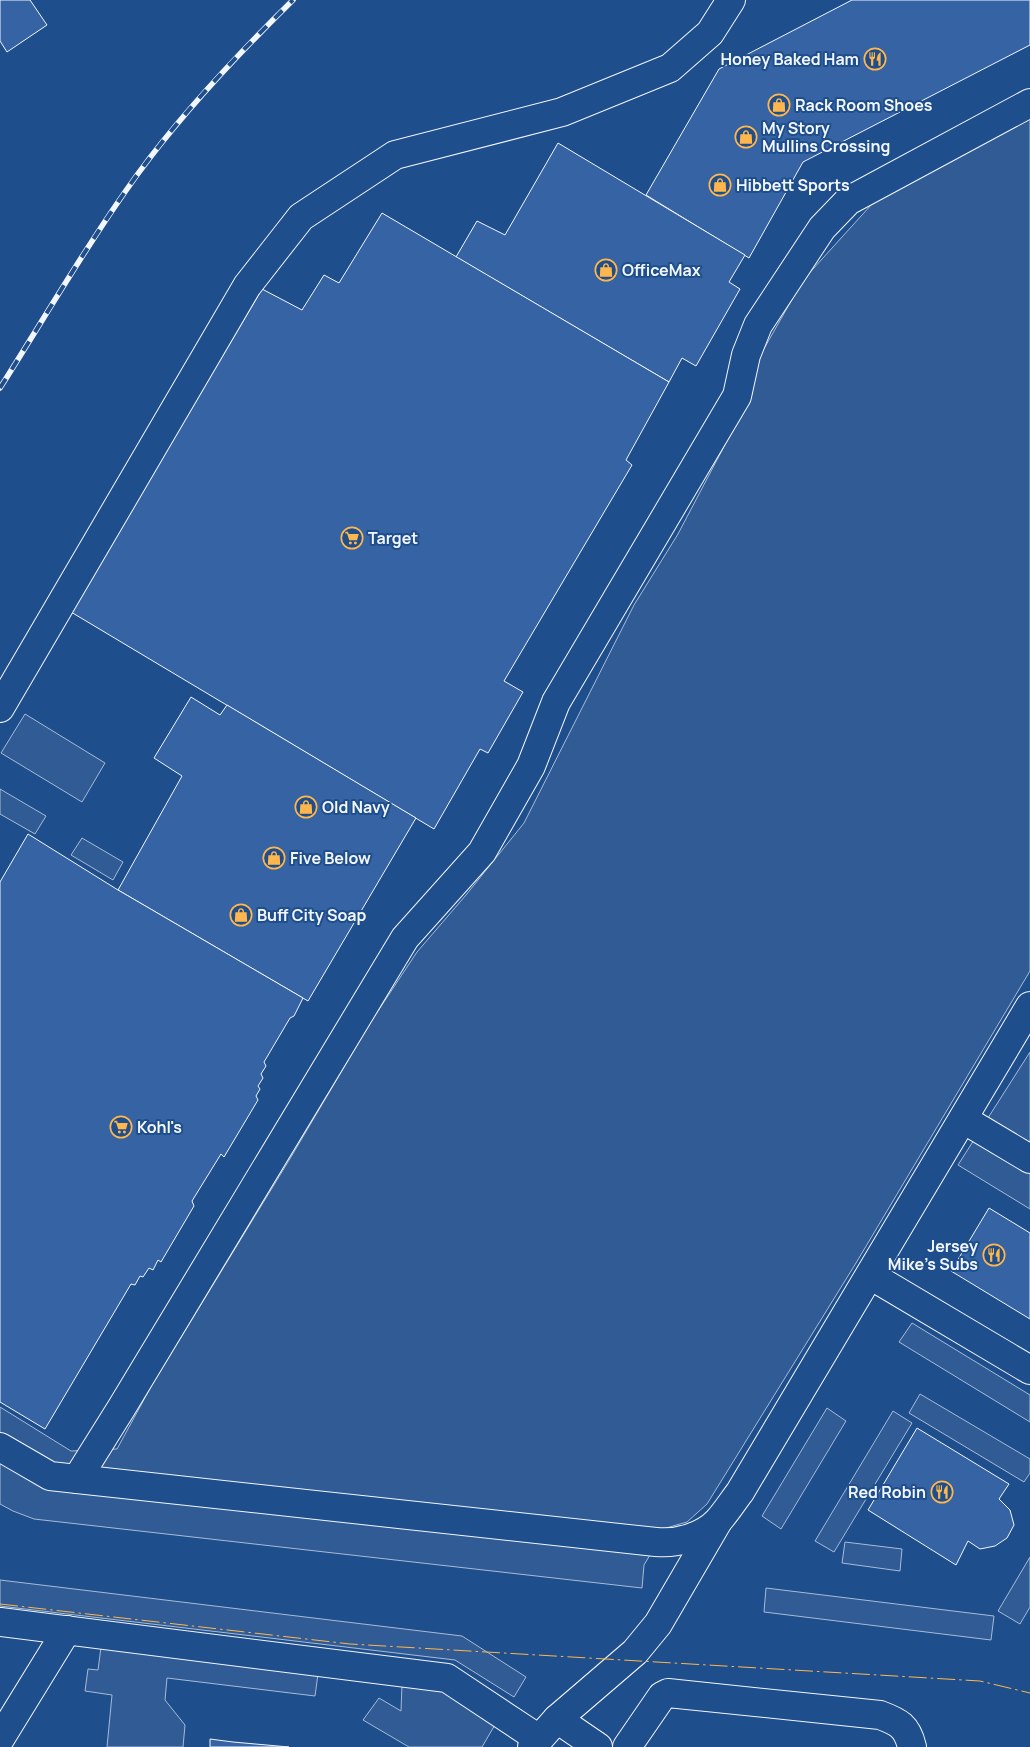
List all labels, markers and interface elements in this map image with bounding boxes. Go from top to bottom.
restaurant icon: Honey Baked Ham [863,47,887,71]
place label: Honey Baked Ham [720,48,859,70]
shop icon: Rack Room Shoes [767,93,791,117]
place label: Rack Room Shoes [795,94,933,116]
place label: My Story Mullins Crossing [762,117,890,157]
shop icon: My Story Mullins Crossing [734,125,758,149]
shop icon: Hibbett Sports [708,173,732,197]
place label: Hibbett Sports [736,174,850,196]
shop icon: OfficeMax [594,258,618,282]
place label: OfficeMax [622,259,701,281]
supermarket icon: Target [340,526,364,550]
place label: Target [368,527,418,549]
shop icon: Old Navy [294,795,318,819]
place label: Old Navy [322,796,390,818]
shop icon: Five Below [262,846,286,870]
place label: Five Below [290,847,371,869]
shop icon: Buff City Soap [229,903,253,927]
place label: Buff City Soap [257,904,367,926]
supermarket icon: Kohl's [109,1115,133,1139]
place label: Kohl's [137,1116,182,1138]
place label: Jersey Mike's Subs [888,1235,978,1275]
restaurant icon: Jersey Mike's Subs [982,1243,1006,1267]
restaurant icon: Red Robin [930,1480,954,1504]
place label: Red Robin [848,1481,926,1503]

